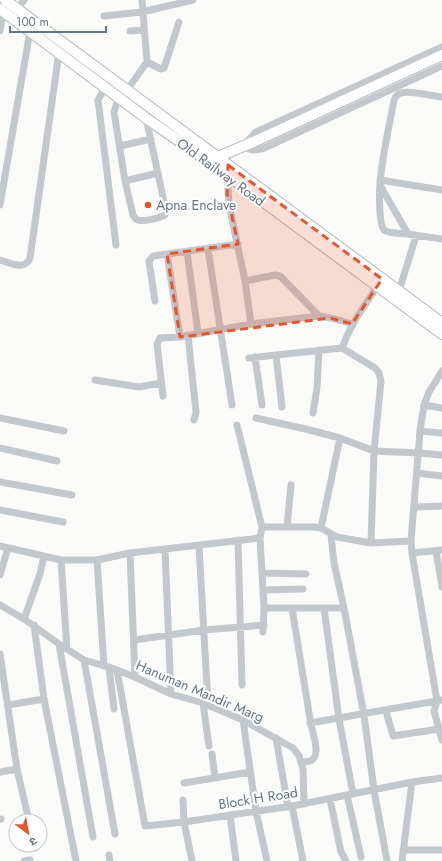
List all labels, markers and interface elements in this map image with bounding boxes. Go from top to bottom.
scale bar [10,8,106,34]
text: 100 m [16,13,49,31]
street label: Old Railway Road [173,133,269,211]
place label: Apna Enclave [156,195,236,215]
marker: Apna Enclave [143,200,153,210]
street label: Hanuman Mandir Marg [133,655,267,727]
street label: Block H Road [217,782,299,814]
north arrow [8,813,48,853]
text: उ [26,833,40,850]

